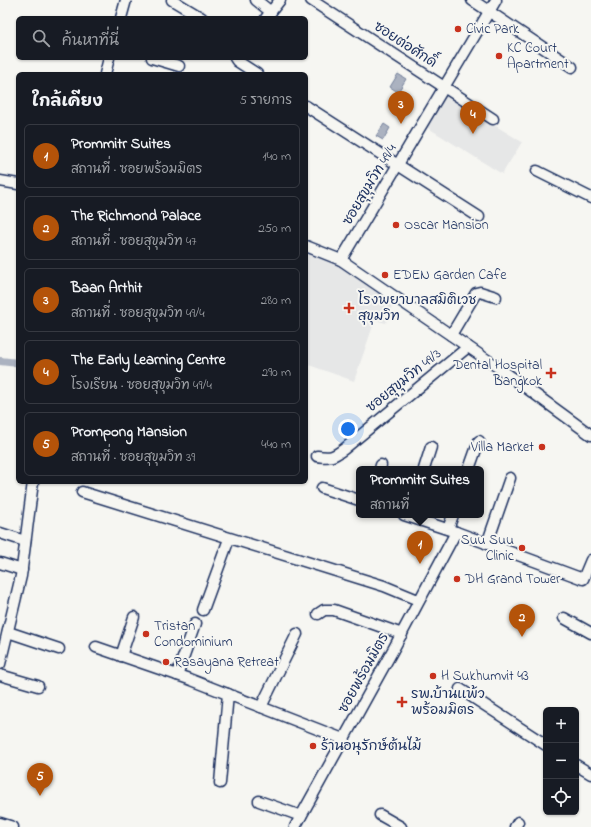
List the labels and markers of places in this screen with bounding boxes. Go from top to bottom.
place label: Civic Park [466,19,520,40]
marker: Civic Park [453,24,463,34]
place label: KC Court Apartment [507,38,569,75]
marker: KC Court Apartment [494,51,504,61]
pin: 3 [388,91,414,124]
pin: 4 [460,101,486,134]
place label: Oscar Mansion [404,215,489,236]
marker: Oscar Mansion [391,220,401,230]
place label: EDEN Garden Cafe [393,265,507,286]
marker: EDEN Garden Cafe [380,270,390,280]
place label: โรงพยาบาลสมิติเวช สุขุมวิท [358,290,476,327]
marker: โรงพยาบาลสมิติเวช สุขุมวิท [343,302,355,314]
place label: Dental Hospital Bangkok [452,355,543,393]
marker: Dental Hospital Bangkok [545,367,557,379]
place label: Villa Market [470,437,534,458]
marker: Villa Market [537,442,547,452]
place label: Suu Suu Clinic [461,530,515,567]
pin: 1 [407,531,433,564]
marker: Suu Suu Clinic [517,543,527,553]
place label: DH Grand Tower [464,569,561,590]
marker: DH Grand Tower [452,574,462,584]
pin: 2 [509,604,535,637]
place label: Tristan Condominium [154,616,233,653]
marker: Tristan Condominium [141,629,151,639]
place label: Rasayana Retreat [174,652,279,674]
marker: Rasayana Retreat [161,657,171,667]
place label: H Sukhumvit 43 [441,666,529,687]
marker: H Sukhumvit 43 [428,671,438,681]
place label: รพ.บ้านแพ้ว พร้อมมิตร [411,684,485,721]
marker: รพ.บ้านแพ้ว พร้อมมิตร [396,696,408,708]
place label: ร้านอนุรักษ์ต้นไม้ [321,736,422,757]
marker: ร้านอนุรักษ์ต้นไม้ [308,741,318,751]
pin: 5 [27,763,53,796]

